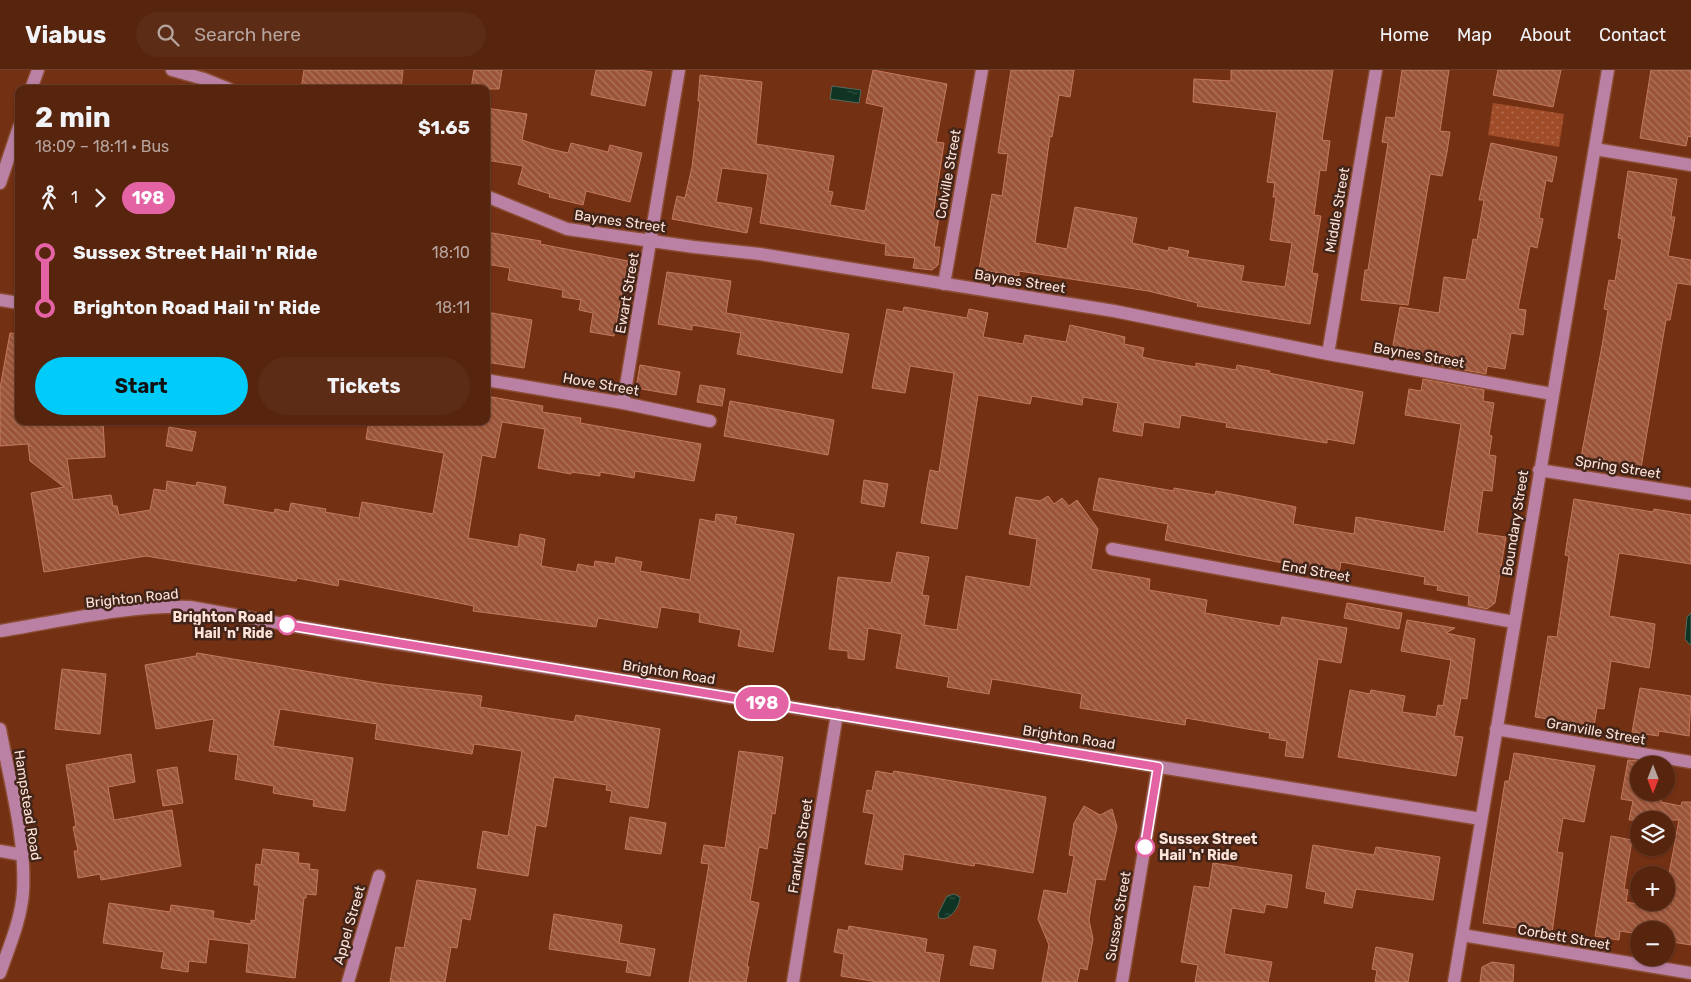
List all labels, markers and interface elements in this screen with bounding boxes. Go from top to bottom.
search box [136,12,486,57]
text: Viabus [25,21,106,49]
icon: search [154,21,182,49]
text: Search here [194,23,301,46]
text: Home [1380,24,1429,46]
text: Map [1457,24,1492,46]
text: About [1520,24,1571,46]
text: Contact [1599,24,1666,46]
text: 2 min [35,101,111,134]
text: $1.65 [418,116,470,139]
street label: Colville Street [932,128,965,220]
text: 18:09 – 18:11 · Bus [35,137,169,156]
street label: Middle Street [1322,166,1353,254]
icon: walk [35,184,63,212]
icon: forward [86,184,114,212]
text: 198 [132,187,165,209]
text: 1 [71,188,78,207]
street label: Baynes Street [573,207,667,236]
text: Sussex Street Hail 'n' Ride [73,241,318,264]
text: 18:10 [432,243,470,262]
street label: Ewart Street [612,251,643,335]
street label: Baynes Street [973,266,1067,297]
text: Brighton Road Hail 'n' Ride [73,296,320,319]
text: 18:11 [435,298,470,317]
street label: Baynes Street [1372,339,1466,372]
button: Start [35,357,248,415]
button: Tickets [258,357,470,415]
street label: Hove Street [562,369,641,400]
street label: Spring Street [1574,452,1662,483]
street label: Boundary Street [1499,468,1532,577]
street label: End Street [1280,557,1352,586]
street label: Brighton Road [85,585,179,612]
place label: Brighton Road Hail 'n' Ride [173,609,273,642]
marker: Brighton Road Hail 'n' Ride [277,615,297,635]
street label: Brighton Road [621,657,716,688]
line badge: 198 [733,687,791,719]
text: 198 [746,692,778,714]
street label: Granville Street [1545,714,1647,749]
street label: Brighton Road [1021,722,1116,753]
street label: Hampstead Road [10,749,45,862]
north arrow [1630,756,1675,801]
map controls [1630,756,1675,966]
street label: Franklin Street [785,797,816,895]
button: layers [1630,811,1675,856]
place label: Sussex Street Hail 'n' Ride [1159,831,1258,864]
marker: Sussex Street Hail 'n' Ride [1135,837,1155,857]
button: + [1630,866,1675,911]
street label: Sussex Street [1102,870,1135,962]
street label: Appel Street [330,883,369,967]
street label: Corbett Street [1516,921,1612,954]
button: − [1630,921,1675,966]

